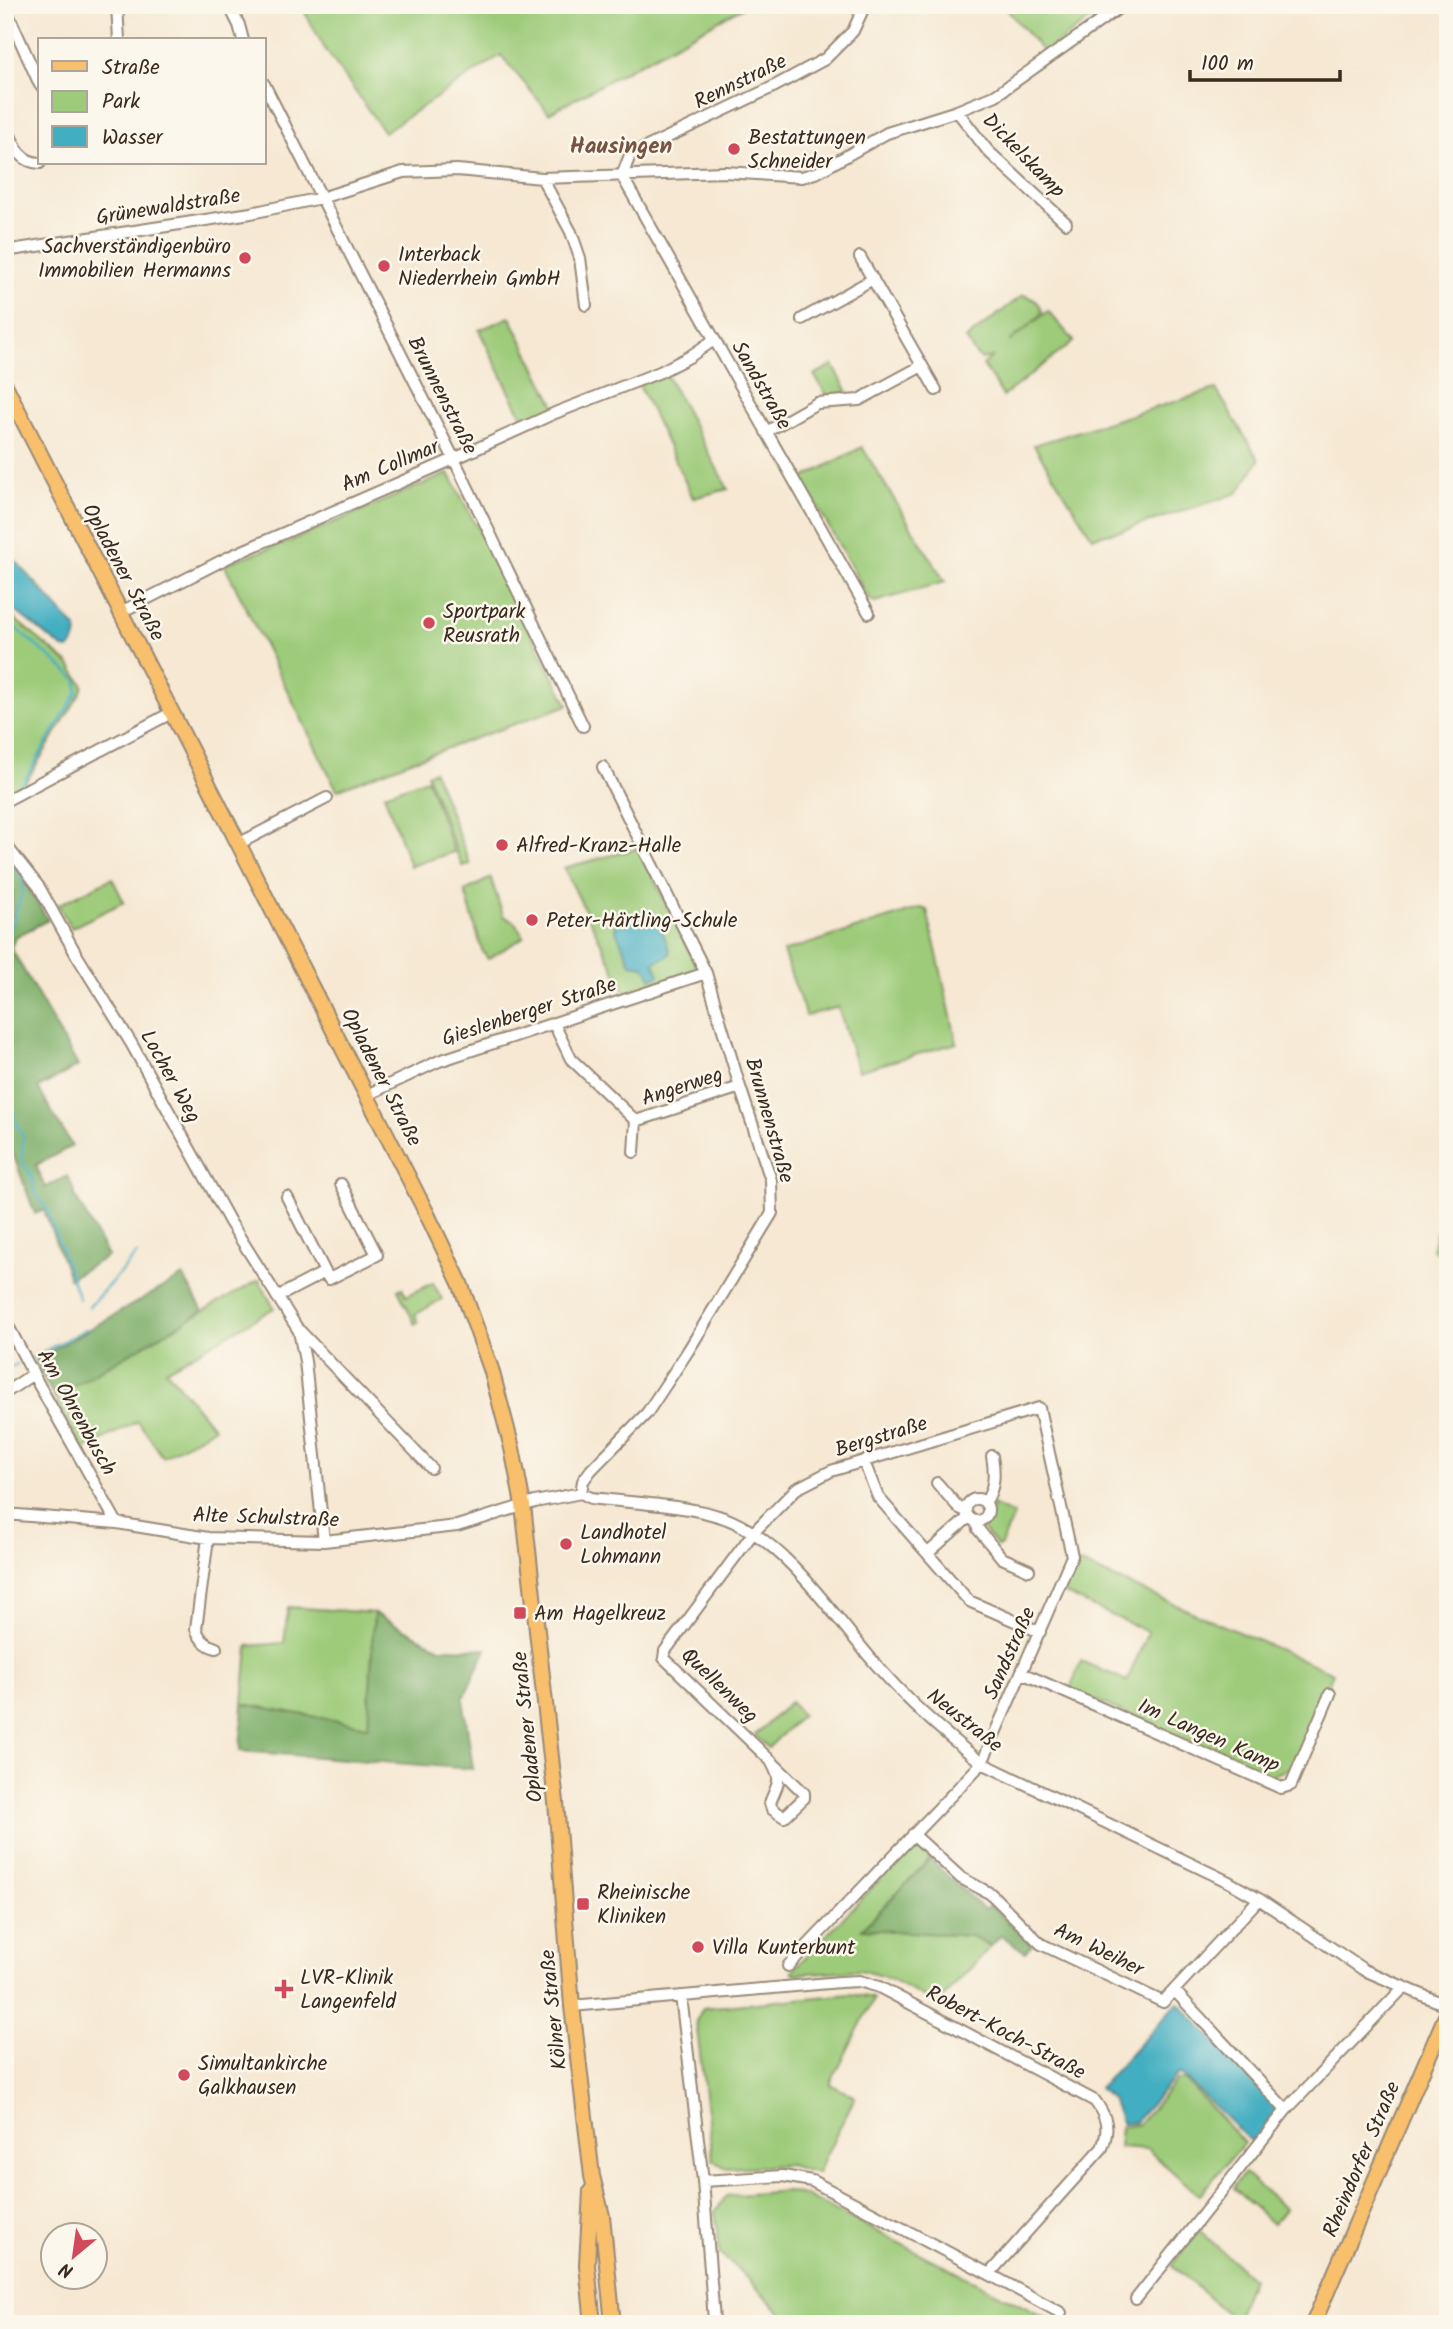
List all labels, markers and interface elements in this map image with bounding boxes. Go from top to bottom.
legend [38,38,266,164]
scale bar [1190,38,1341,82]
street label: Rennstraße [689,45,793,119]
text: 100 m [1201,48,1254,81]
text: Straße [102,52,160,85]
text: Park [102,86,140,119]
street label: Dickelskamp [974,106,1072,206]
text: Wasser [102,122,164,155]
place label: Bestattungen Schneider [748,122,866,179]
district label: Hausingen [570,129,672,165]
marker: Bestattungen Schneider [726,141,742,157]
street label: Grünewaldstraße [94,180,243,235]
place label: Sachverständigenbüro Immobilien Hermanns [38,231,231,288]
place label: Interback Niederrhein GmbH [398,239,560,296]
marker: Sachverständigenbüro Immobilien Hermanns [237,250,253,266]
marker: Interback Niederrhein GmbH [376,258,392,274]
street label: Brunnenstraße [398,331,486,461]
street label: Sandstraße [722,335,800,437]
street label: Am Collmar [336,431,446,502]
street label: Opladener Straße [73,498,173,648]
place label: Sportpark Reusrath [443,596,526,653]
marker: Sportpark Reusrath [421,615,437,631]
place label: Alfred-Kranz-Halle [516,830,682,863]
marker: Alfred-Kranz-Halle [494,837,510,853]
place label: Peter-Härtling-Schule [546,905,738,938]
marker: Peter-Härtling-Schule [524,912,540,928]
street label: Gieslenberger Straße [438,968,622,1056]
street label: Opladener Straße [332,1003,430,1153]
street label: Locher Weg [130,1024,209,1129]
street label: Brunnenstraße [735,1054,802,1188]
street label: Angerweg [637,1059,727,1116]
street label: Am Ohrenbusch [27,1343,124,1482]
street label: Bergstraße [831,1408,932,1467]
street label: Alte Schulstraße [192,1499,340,1538]
place label: Landhotel Lohmann [580,1517,666,1574]
marker: Landhotel Lohmann [558,1536,574,1552]
place label: Am Hagelkreuz [534,1598,666,1631]
street label: Sandstraße [975,1602,1046,1705]
marker: Am Hagelkreuz [512,1605,528,1621]
street label: Quellenweg [672,1640,765,1732]
street label: Opladener Straße [504,1649,553,1804]
street label: Neustraße [919,1681,1010,1762]
street label: Im Langen Kamp [1132,1690,1285,1782]
place label: Rheinische Kliniken [597,1877,691,1934]
marker: Rheinische Kliniken [575,1896,591,1912]
street label: Am Weiher [1048,1914,1150,1987]
place label: Villa Kunterbunt [712,1932,856,1965]
marker: Villa Kunterbunt [690,1939,706,1955]
street label: Kölner Straße [532,1947,577,2072]
place label: LVR-Klinik Langenfeld [300,1962,397,2019]
street label: Robert-Koch-Straße [919,1977,1092,2090]
marker: LVR-Klinik Langenfeld [274,1979,294,1999]
place label: Simultankirche Galkhausen [198,2048,328,2105]
marker: Simultankirche Galkhausen [176,2067,192,2083]
street label: Rheindorfer Straße [1315,2076,1410,2243]
north arrow [38,2220,108,2290]
text: N [54,2253,79,2285]

